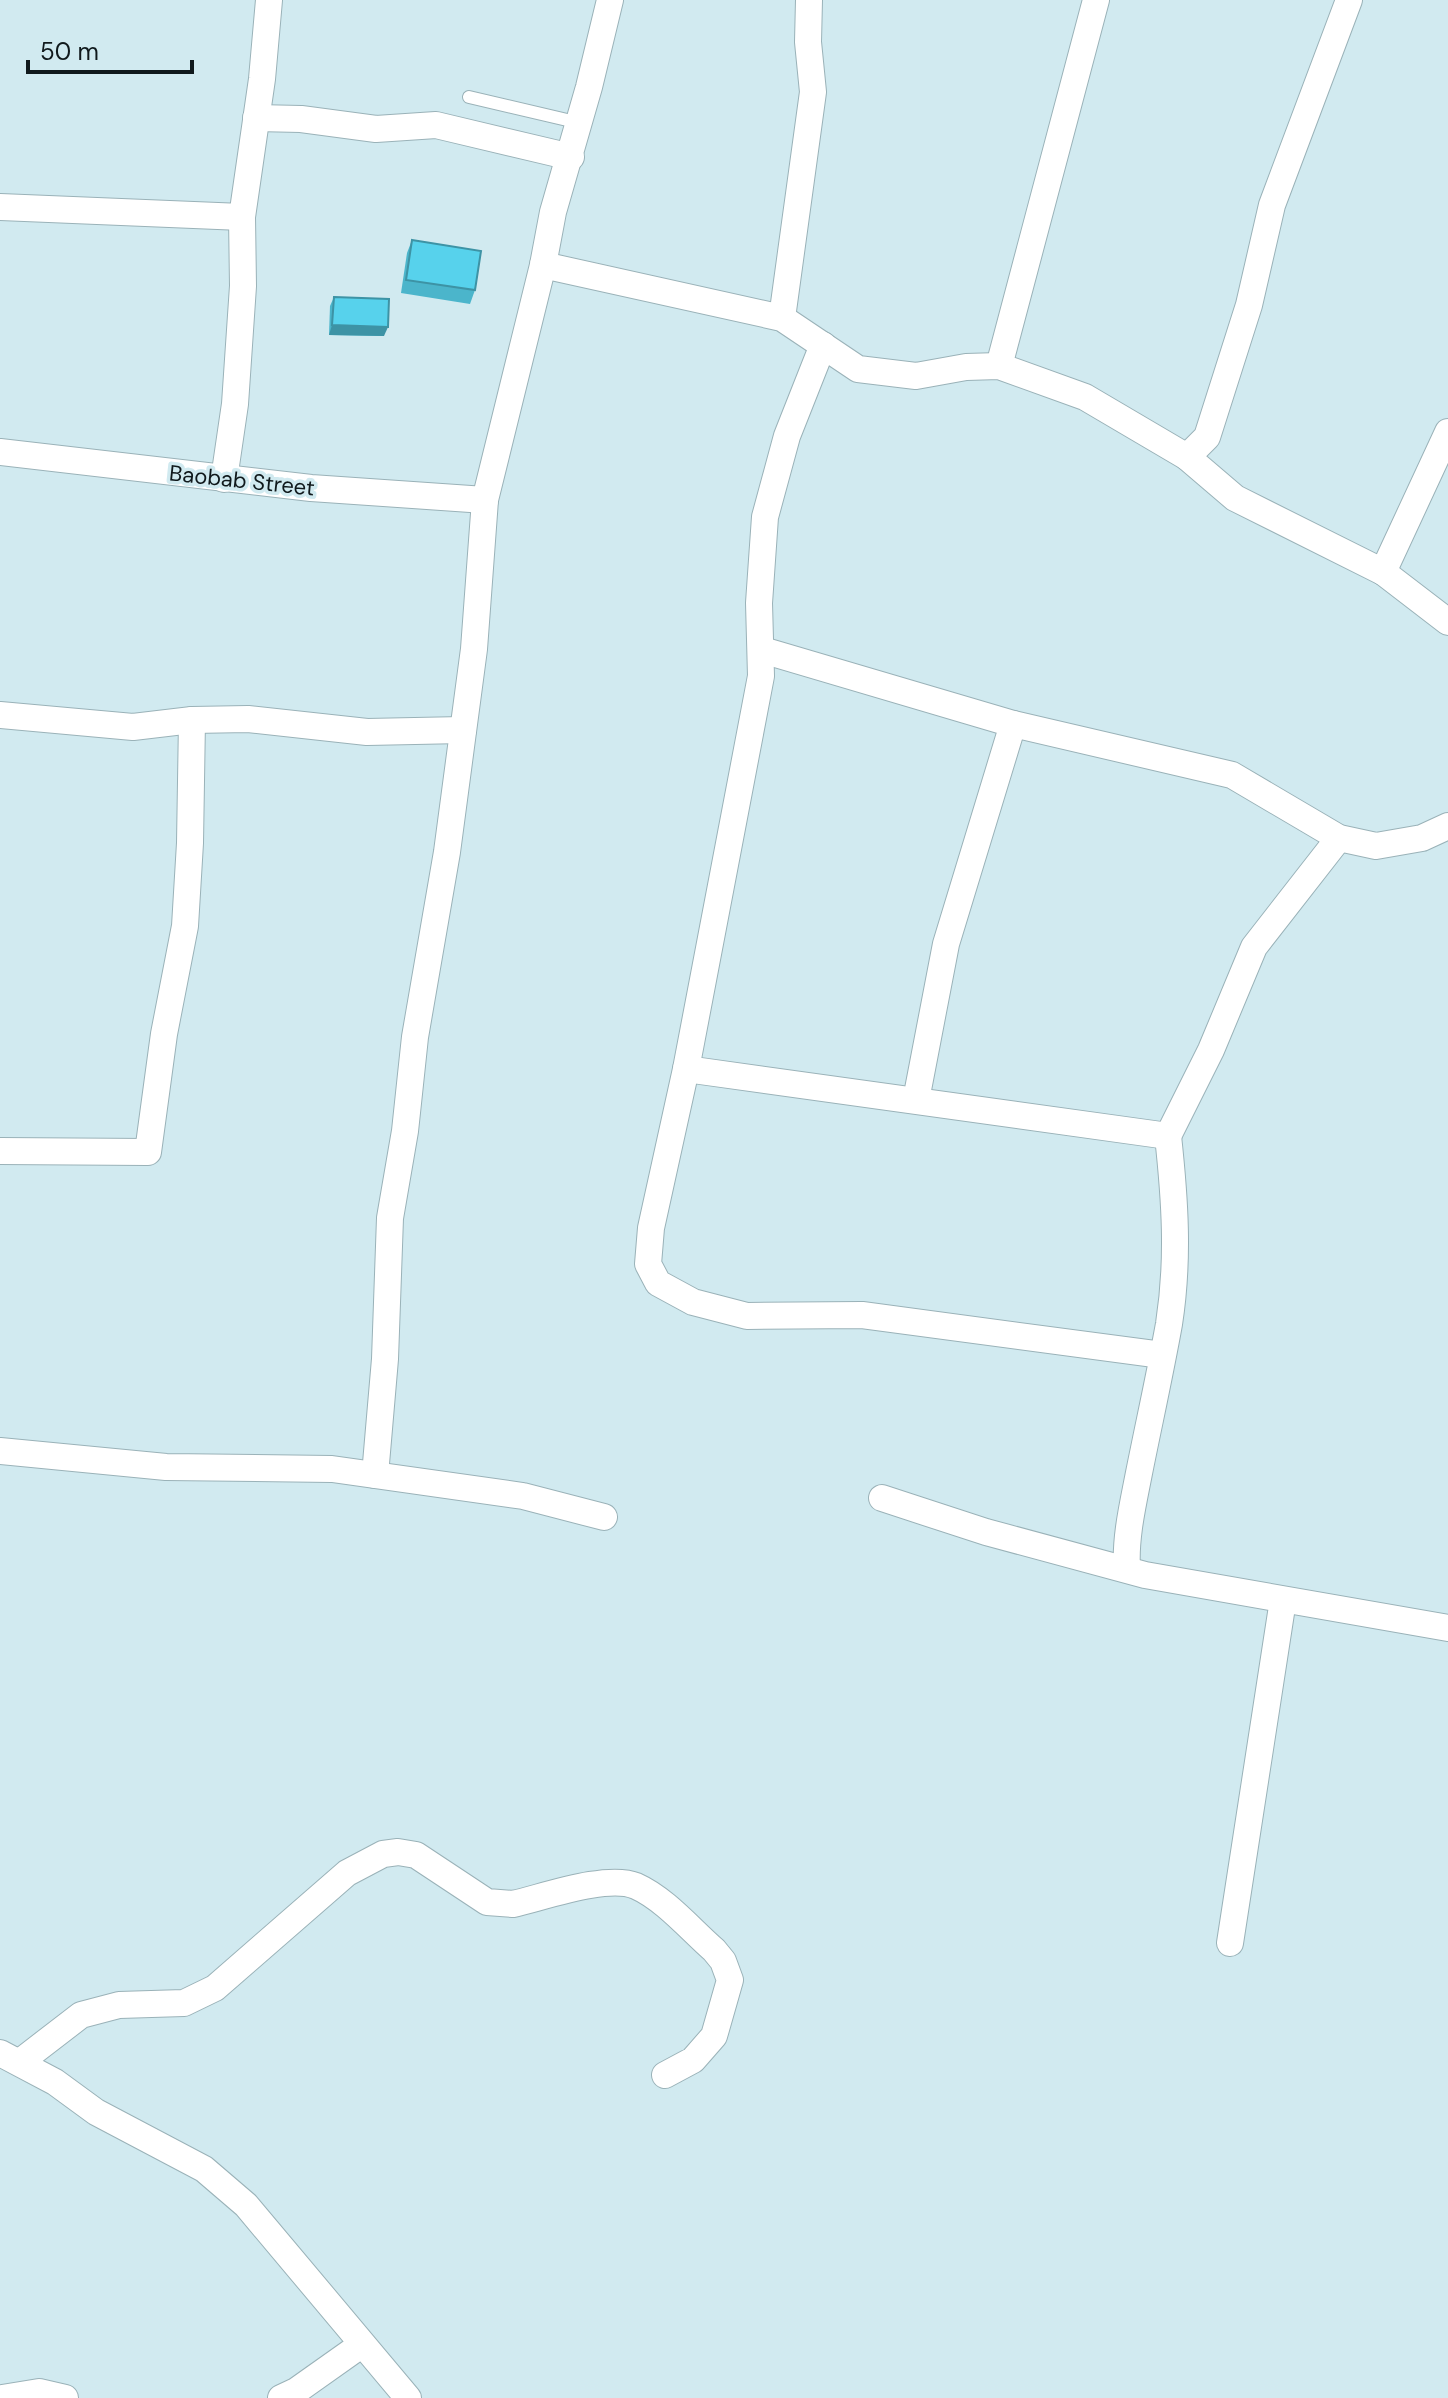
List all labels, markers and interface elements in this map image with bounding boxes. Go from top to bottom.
scale bar [28,24,192,74]
text: 50 m [40,36,99,67]
street label: Baobab Street [168,458,316,503]

